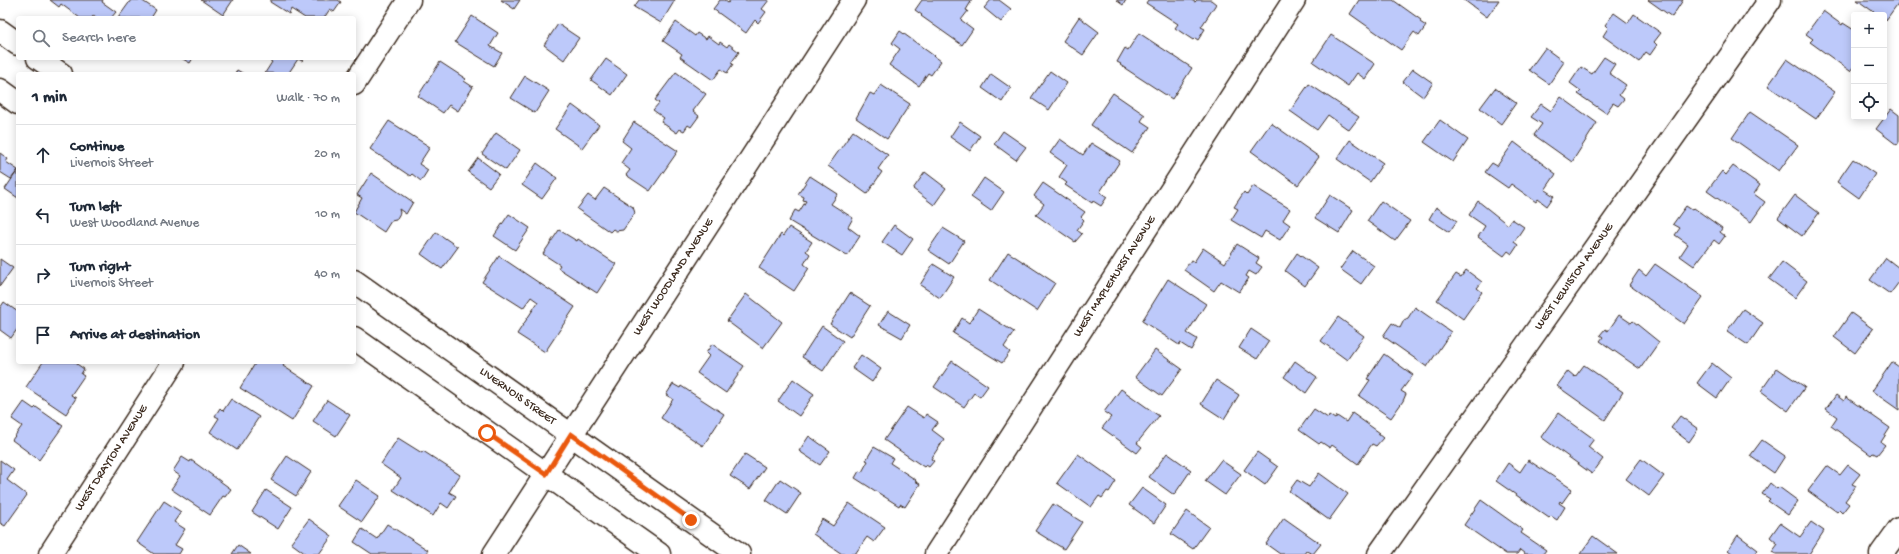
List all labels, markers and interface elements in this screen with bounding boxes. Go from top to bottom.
map controls [1851,12,1887,120]
button: + [1851,12,1887,48]
search box [16,16,356,60]
icon: search [30,27,52,49]
text: Search here [62,29,136,47]
button: − [1851,48,1887,84]
button: locate [1851,84,1887,120]
text: 1 min [32,88,67,108]
text: Walk · 70 m [276,91,340,106]
text: Continue [70,138,124,156]
icon: ahead [32,144,54,166]
text: 20 m [314,147,340,162]
text: Livernois Street [70,156,153,171]
text: Turn left [70,198,121,216]
icon: left [32,204,54,226]
text: 10 m [315,207,340,222]
street label: WEST MAPLEHURST AVENUE [1071,213,1160,340]
text: West Woodland Avenue [70,216,199,231]
street label: WEST WOODLAND AVENUE [631,216,717,338]
street label: WEST LEWISTON AVENUE [1532,221,1617,333]
text: Turn right [70,258,130,276]
icon: right [32,264,54,286]
text: 40 m [314,267,340,282]
text: Livernois Street [70,276,153,291]
icon: arrive [32,324,54,346]
text: Arrive at destination [70,326,200,344]
street label: LIVERNOIS STREET [476,365,559,429]
street label: WEST DRAYTON AVENUE [72,402,152,514]
route start [478,424,496,442]
route end [682,511,700,529]

